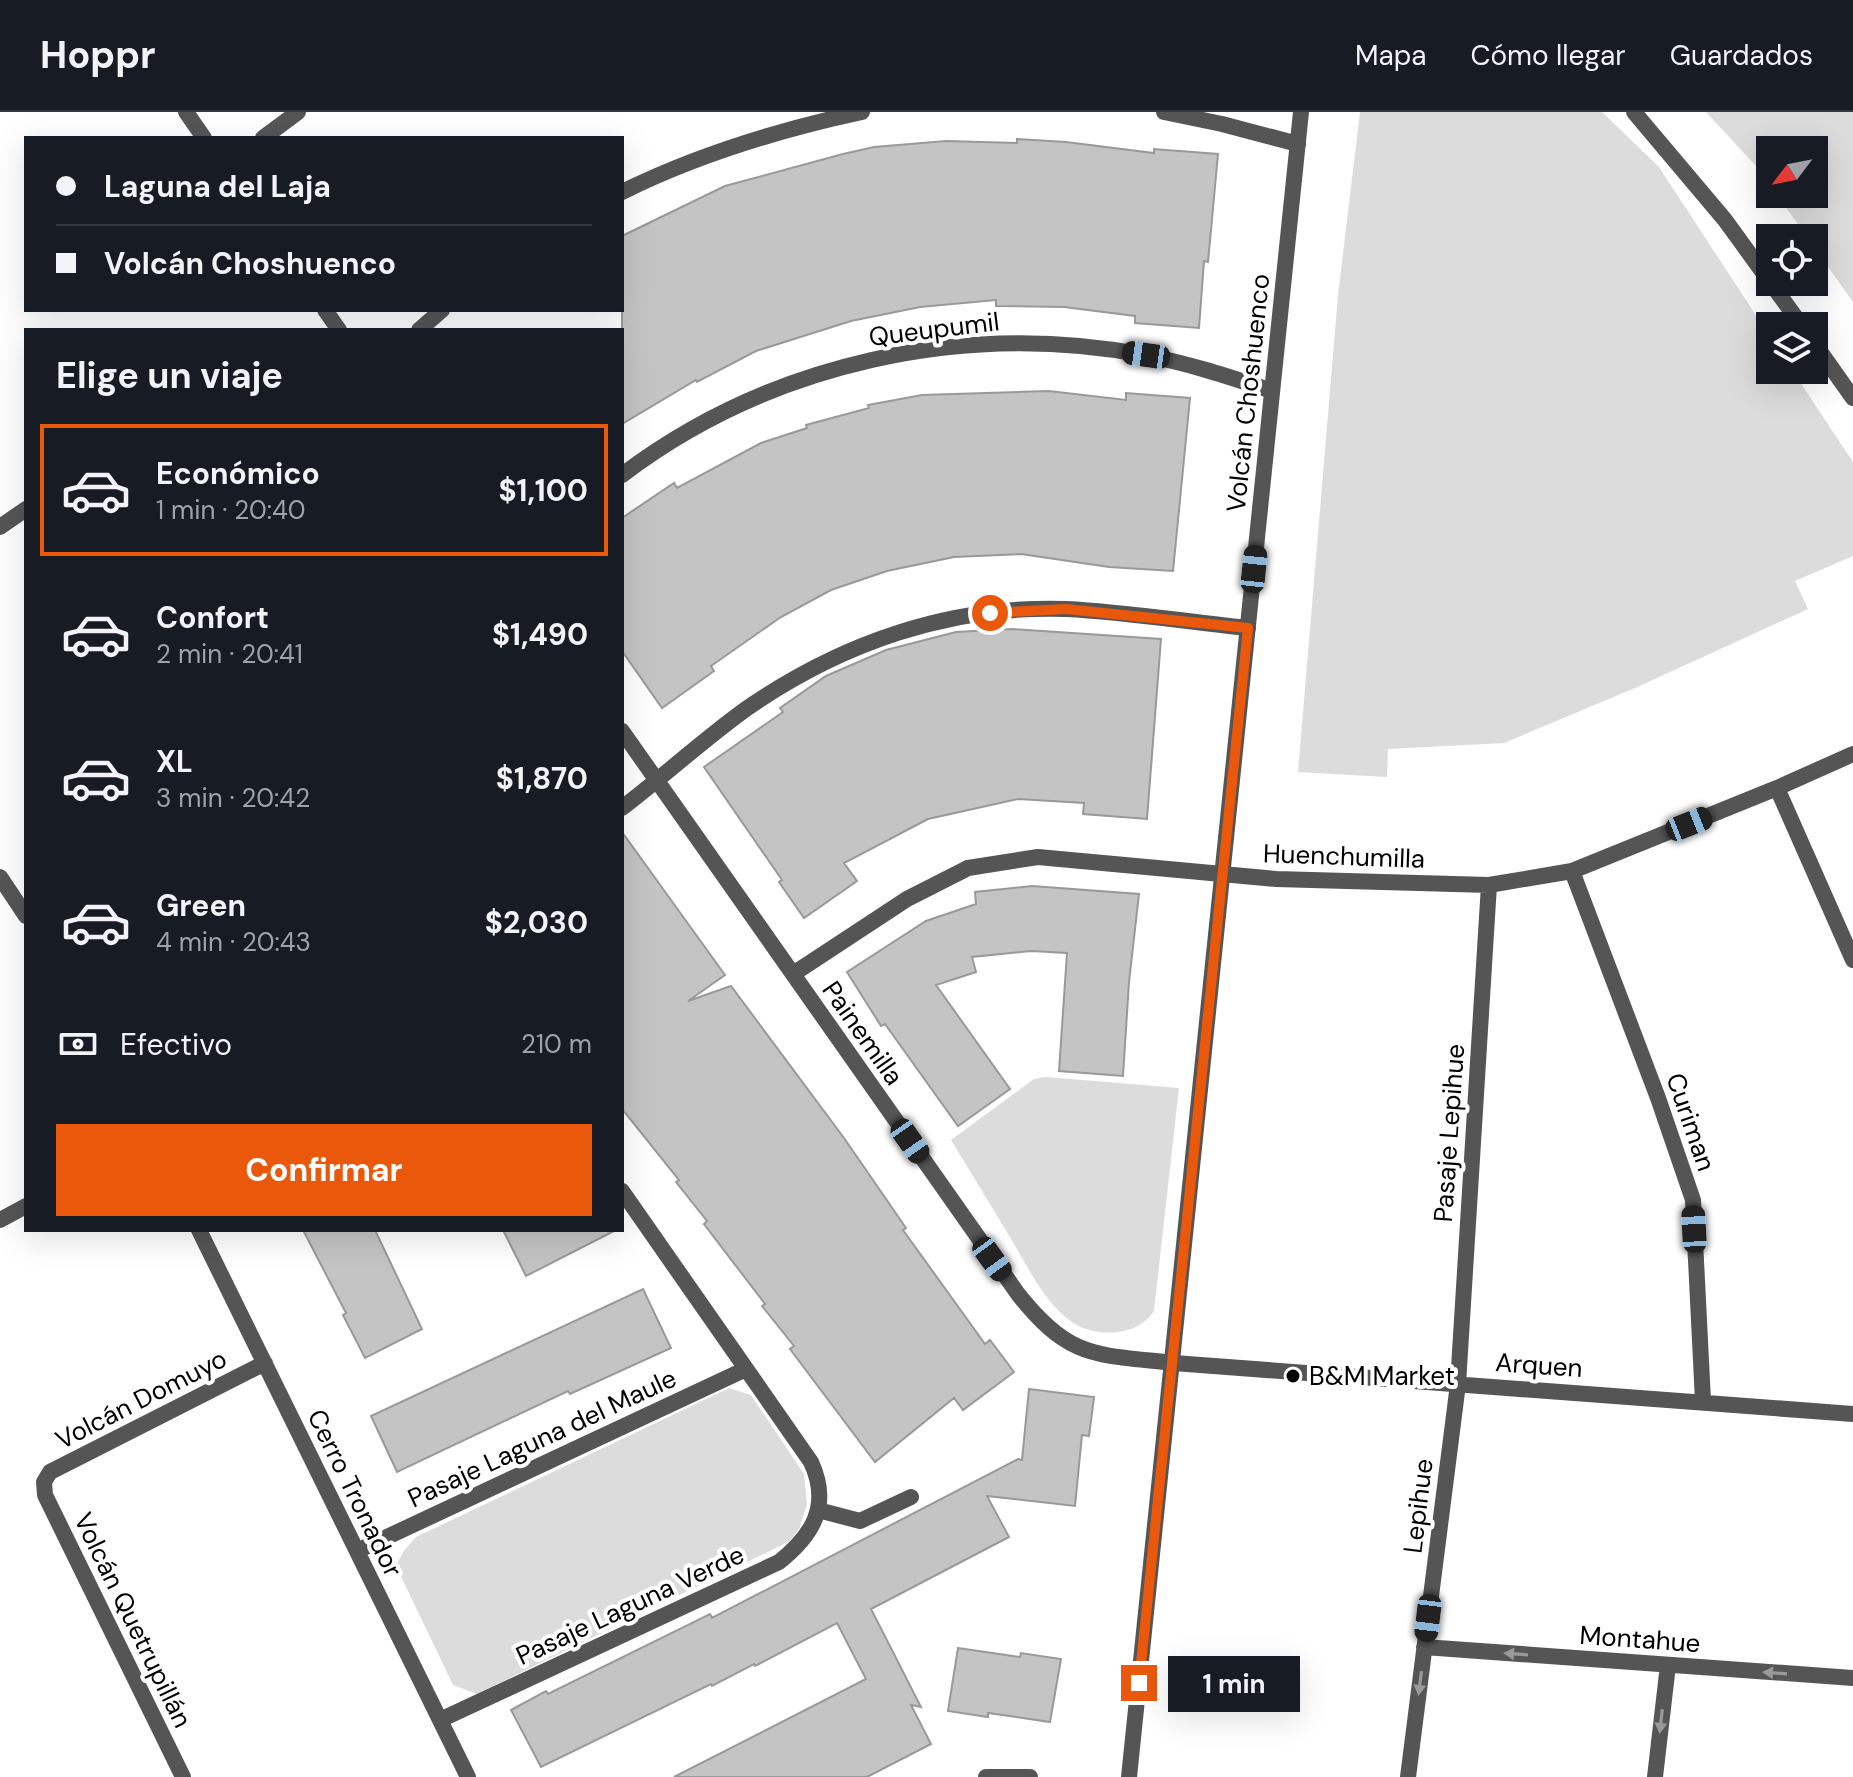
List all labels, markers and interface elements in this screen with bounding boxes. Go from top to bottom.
text: Hoppr [40,30,156,80]
text: Mapa [1355,37,1426,74]
text: Cómo llegar [1470,37,1626,74]
text: Guardados [1670,37,1813,74]
north arrow [1756,136,1828,208]
map controls [1756,136,1828,384]
text: Laguna del Laja [104,167,331,206]
button: locate [1756,224,1828,296]
text: Volcán Choshuenco [104,244,396,283]
street label: Volcán Choshuenco [1219,272,1277,514]
street label: Queupumil [867,304,1001,354]
button: layers [1756,312,1828,384]
car [1121,340,1171,370]
text: Elige un viaje [56,352,283,399]
icon: car [60,454,132,526]
text: Económico [156,454,320,493]
text: $1,100 [498,471,588,510]
text: 1 min · 20:40 [156,493,306,527]
car [1240,544,1268,594]
route start [972,595,1008,631]
icon: car [60,598,132,670]
text: Confort [156,598,269,637]
text: $1,490 [492,615,588,654]
text: 2 min · 20:41 [156,637,303,671]
icon: car [60,742,132,814]
text: XL [156,742,193,781]
text: $1,870 [496,759,588,798]
text: 3 min · 20:42 [156,781,310,815]
car [1662,804,1716,844]
street label: Huenchumilla [1262,836,1426,876]
icon: car [60,886,132,958]
text: Green [156,886,246,925]
text: $2,030 [485,903,588,942]
text: 4 min · 20:43 [156,925,311,959]
street label: Painemilla [815,974,911,1092]
icon: cash [56,1022,100,1066]
text: Efectivo [120,1025,232,1064]
text: 210 m [521,1027,592,1061]
street label: Pasaje Lepihue [1426,1043,1472,1223]
street label: Curiman [1658,1068,1724,1176]
car [886,1114,934,1168]
button: Confirmar [56,1124,592,1216]
car [1681,1204,1707,1254]
car [968,1233,1016,1285]
street label: Volcán Domuyo [50,1341,232,1457]
street label: Arquen [1494,1345,1584,1385]
place label: B&M Market [1309,1359,1455,1393]
street label: Pasaje Laguna del Maule [402,1361,682,1515]
marker: B&M Market [1284,1367,1302,1385]
street label: Cerro Tronador [300,1404,410,1582]
street label: Lepihue [1395,1457,1441,1555]
street label: Volcán Quetrupillán [66,1507,200,1733]
street label: Pasaje Laguna Verde [511,1537,749,1673]
car [1413,1593,1443,1643]
street label: Montahue [1578,1618,1702,1660]
one-way arrow [1503,1647,1528,1660]
callout: 1 min [1167,1655,1299,1711]
route end [1121,1665,1157,1701]
one-way arrow [1762,1666,1787,1679]
text: 1 min [1202,1667,1266,1701]
one-way arrow [1413,1671,1426,1696]
one-way arrow [1655,1709,1668,1734]

